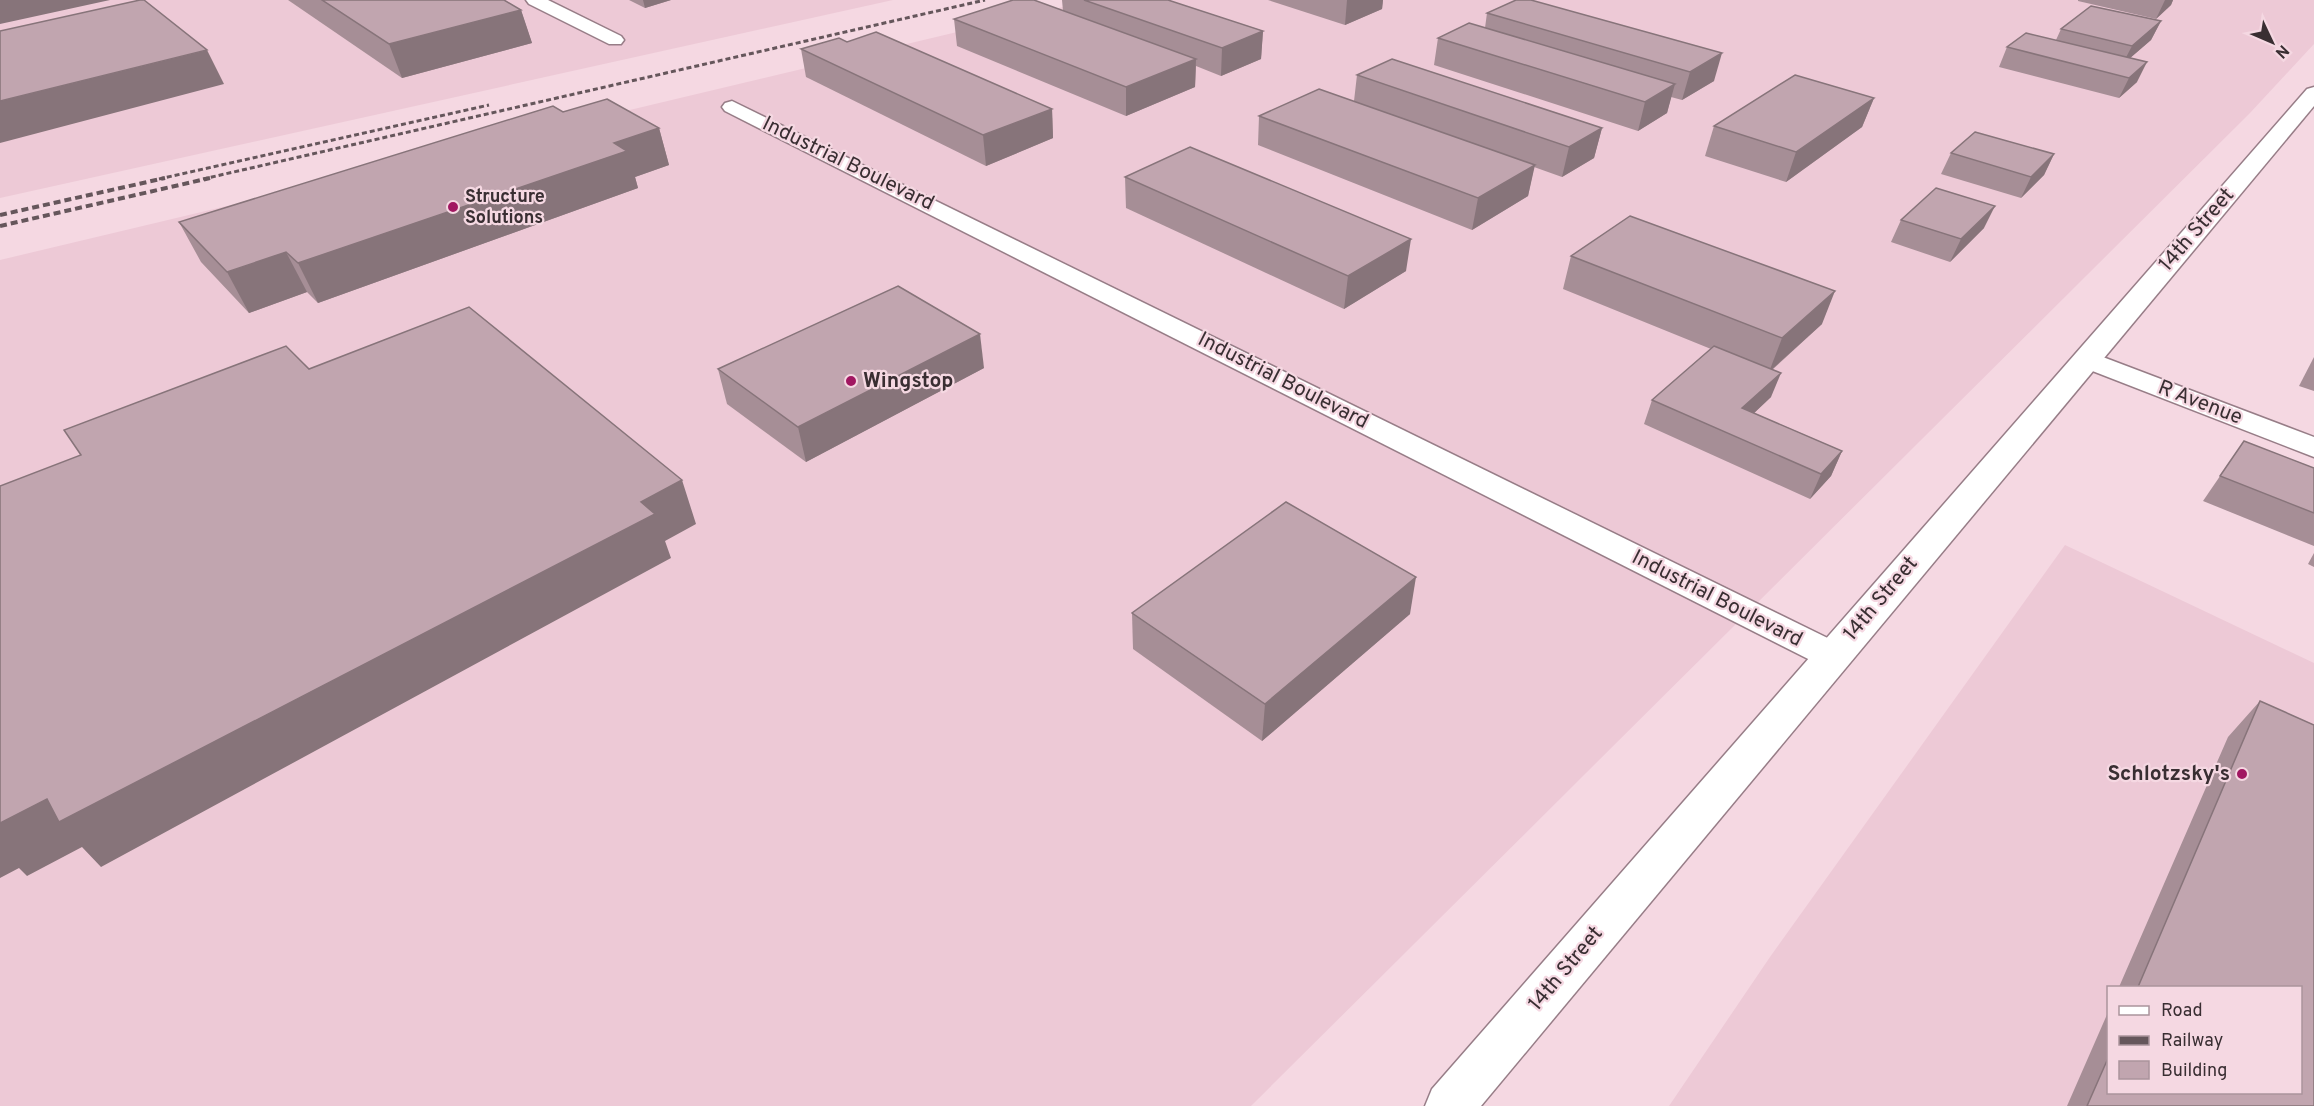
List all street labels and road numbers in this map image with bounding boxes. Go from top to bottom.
street label: Industrial Boulevard [757,111,939,217]
street label: 14th Street [2153,182,2241,278]
street label: Industrial Boulevard [1193,326,1373,436]
street label: R Avenue [2154,375,2246,431]
street label: Industrial Boulevard [1627,544,1807,654]
street label: 14th Street [1838,551,1924,647]
street label: 14th Street [1523,921,1609,1017]

